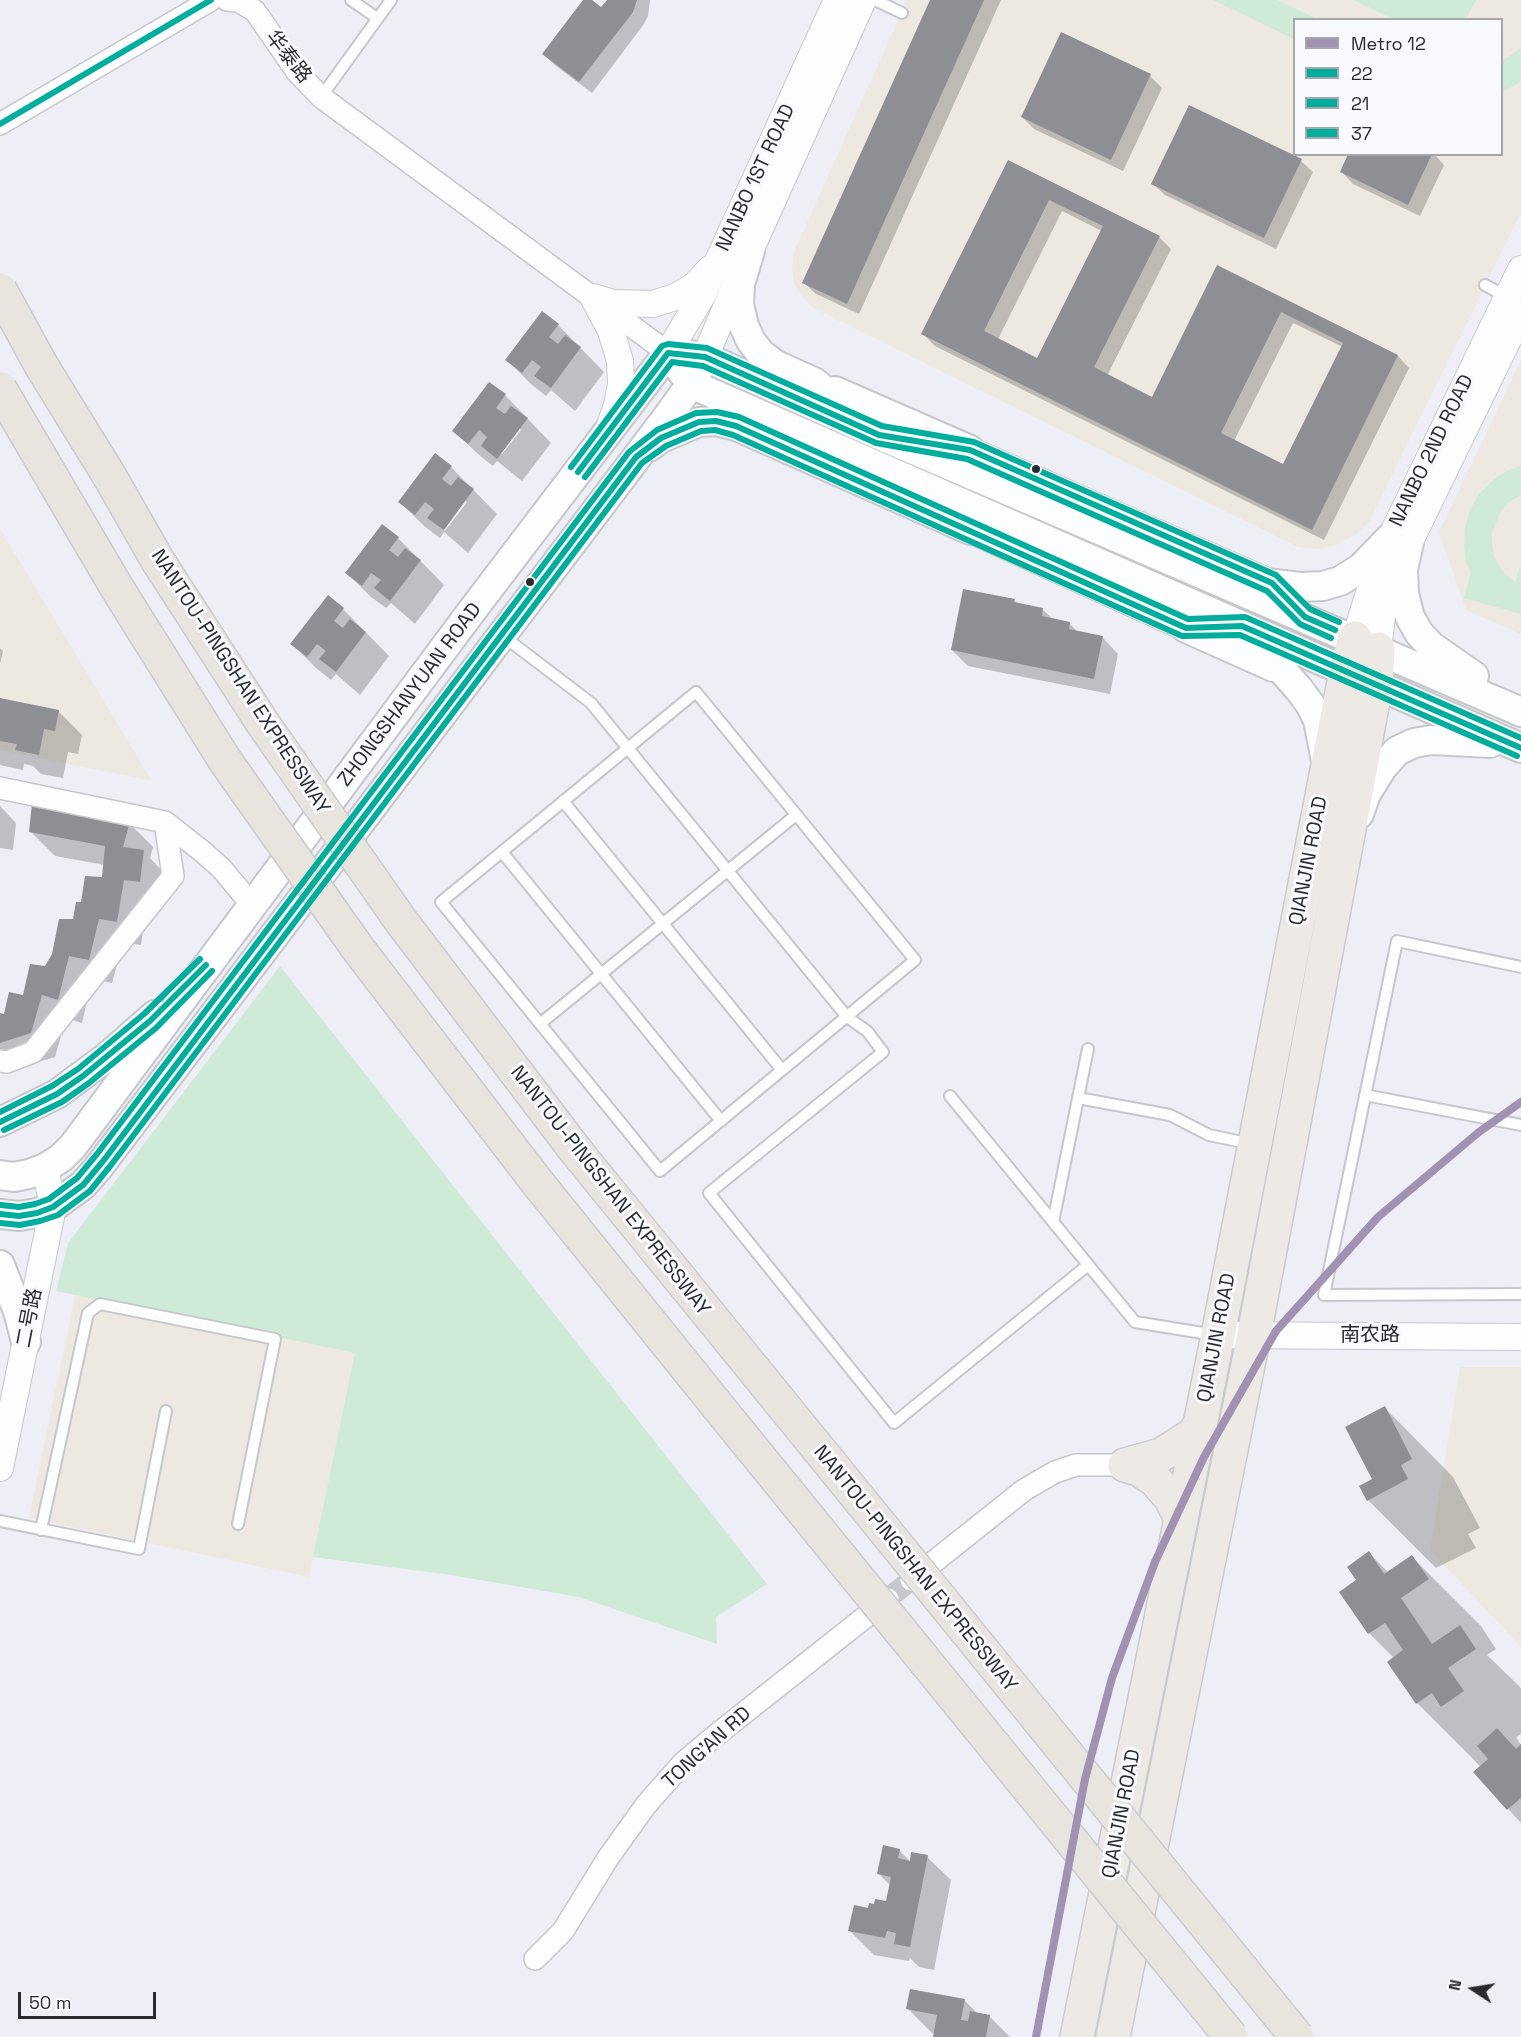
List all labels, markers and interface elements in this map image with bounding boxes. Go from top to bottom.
legend [1293,18,1503,156]
street label: 华泰路 [260,26,316,88]
text: Metro 12 [1351,32,1426,55]
text: 22 [1351,62,1373,85]
text: 21 [1351,92,1369,115]
street label: NANBO 1ST ROAD [711,101,801,255]
text: 37 [1351,122,1372,145]
street label: NANBO 2ND ROAD [1385,371,1479,531]
unlabelled marker [1030,463,1042,475]
street label: NANTOU-PINGSHAN EXPRESSWAY [145,545,335,819]
unlabelled marker [524,576,536,588]
street label: ZHONGSHANYUAN ROAD [333,598,487,792]
street label: QIANJIN ROAD [1285,794,1333,928]
street label: NANTOU-PINGSHAN EXPRESSWAY [505,1061,715,1321]
street label: QIANJIN ROAD [1193,1271,1241,1405]
street label: 二号路 [12,1286,48,1350]
street label: 南农路 [1340,1324,1400,1348]
street label: NANTOU-PINGSHAN EXPRESSWAY [808,1441,1022,1697]
street label: TONG'AN RD [658,1702,756,1794]
street label: QIANJIN ROAD [1098,1747,1146,1881]
north arrow [1443,1959,1503,2019]
text: N [1444,1978,1466,1993]
scale bar [21,1980,159,2018]
text: 50 m [29,1991,71,2014]

